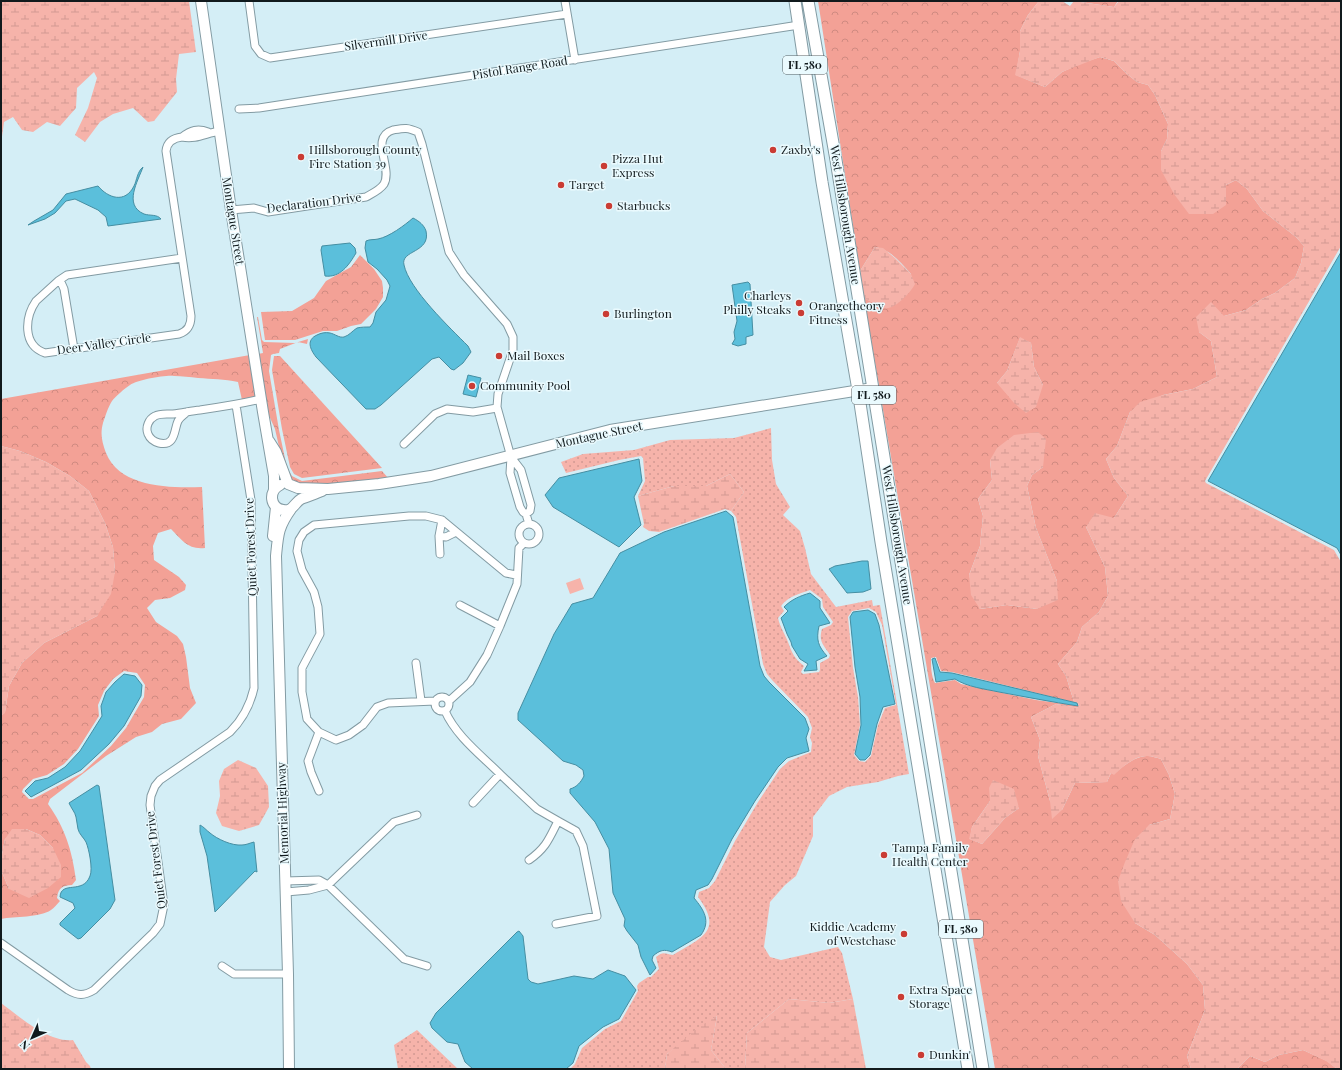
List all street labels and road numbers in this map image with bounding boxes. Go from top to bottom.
street label: Silvermill Drive [343,26,429,54]
street label: Pistol Range Road [471,52,569,82]
road number: FL 580 [783,56,827,74]
street label: West Hillsborough Avenue [827,143,865,286]
street label: Montague Street [219,176,249,267]
street label: Declaration Drive [266,188,362,216]
street label: Deer Valley Circle [56,328,152,358]
road number: FL 580 [852,386,896,404]
street label: Montague Street [554,417,645,451]
street label: West Hillsborough Avenue [879,463,917,606]
street label: Quiet Forest Drive [240,498,260,597]
street label: Memorial Highway [272,762,292,864]
street label: Quiet Forest Drive [141,810,169,910]
road number: FL 580 [939,920,983,938]

